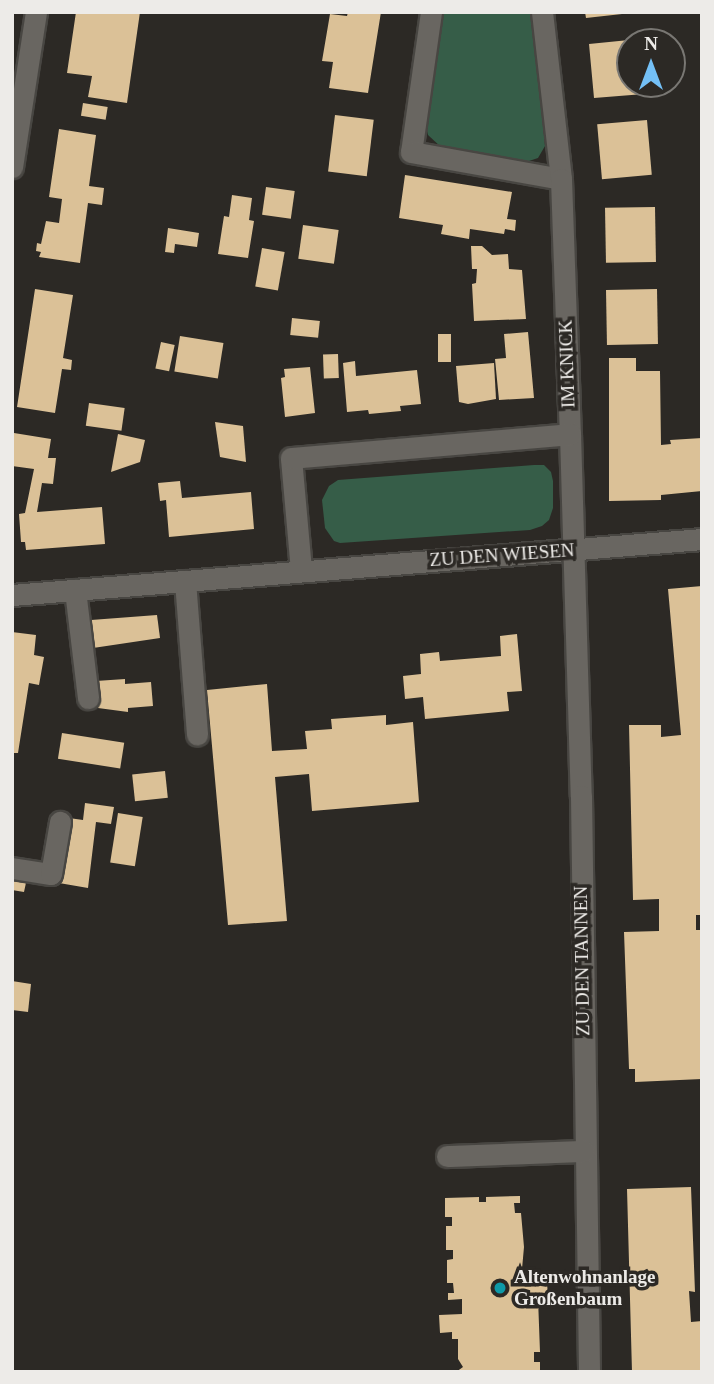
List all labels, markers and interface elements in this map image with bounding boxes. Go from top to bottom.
north arrow [616,28,686,98]
text: N [644,33,658,54]
street label: IM KNICK [554,320,580,408]
street label: ZU DEN WIESEN [429,539,575,571]
street label: ZU DEN TANNEN [569,886,595,1036]
place label: Altenwohnanlage Großenbaum [514,1266,655,1310]
marker: Altenwohnanlage Großenbaum [492,1280,508,1296]

